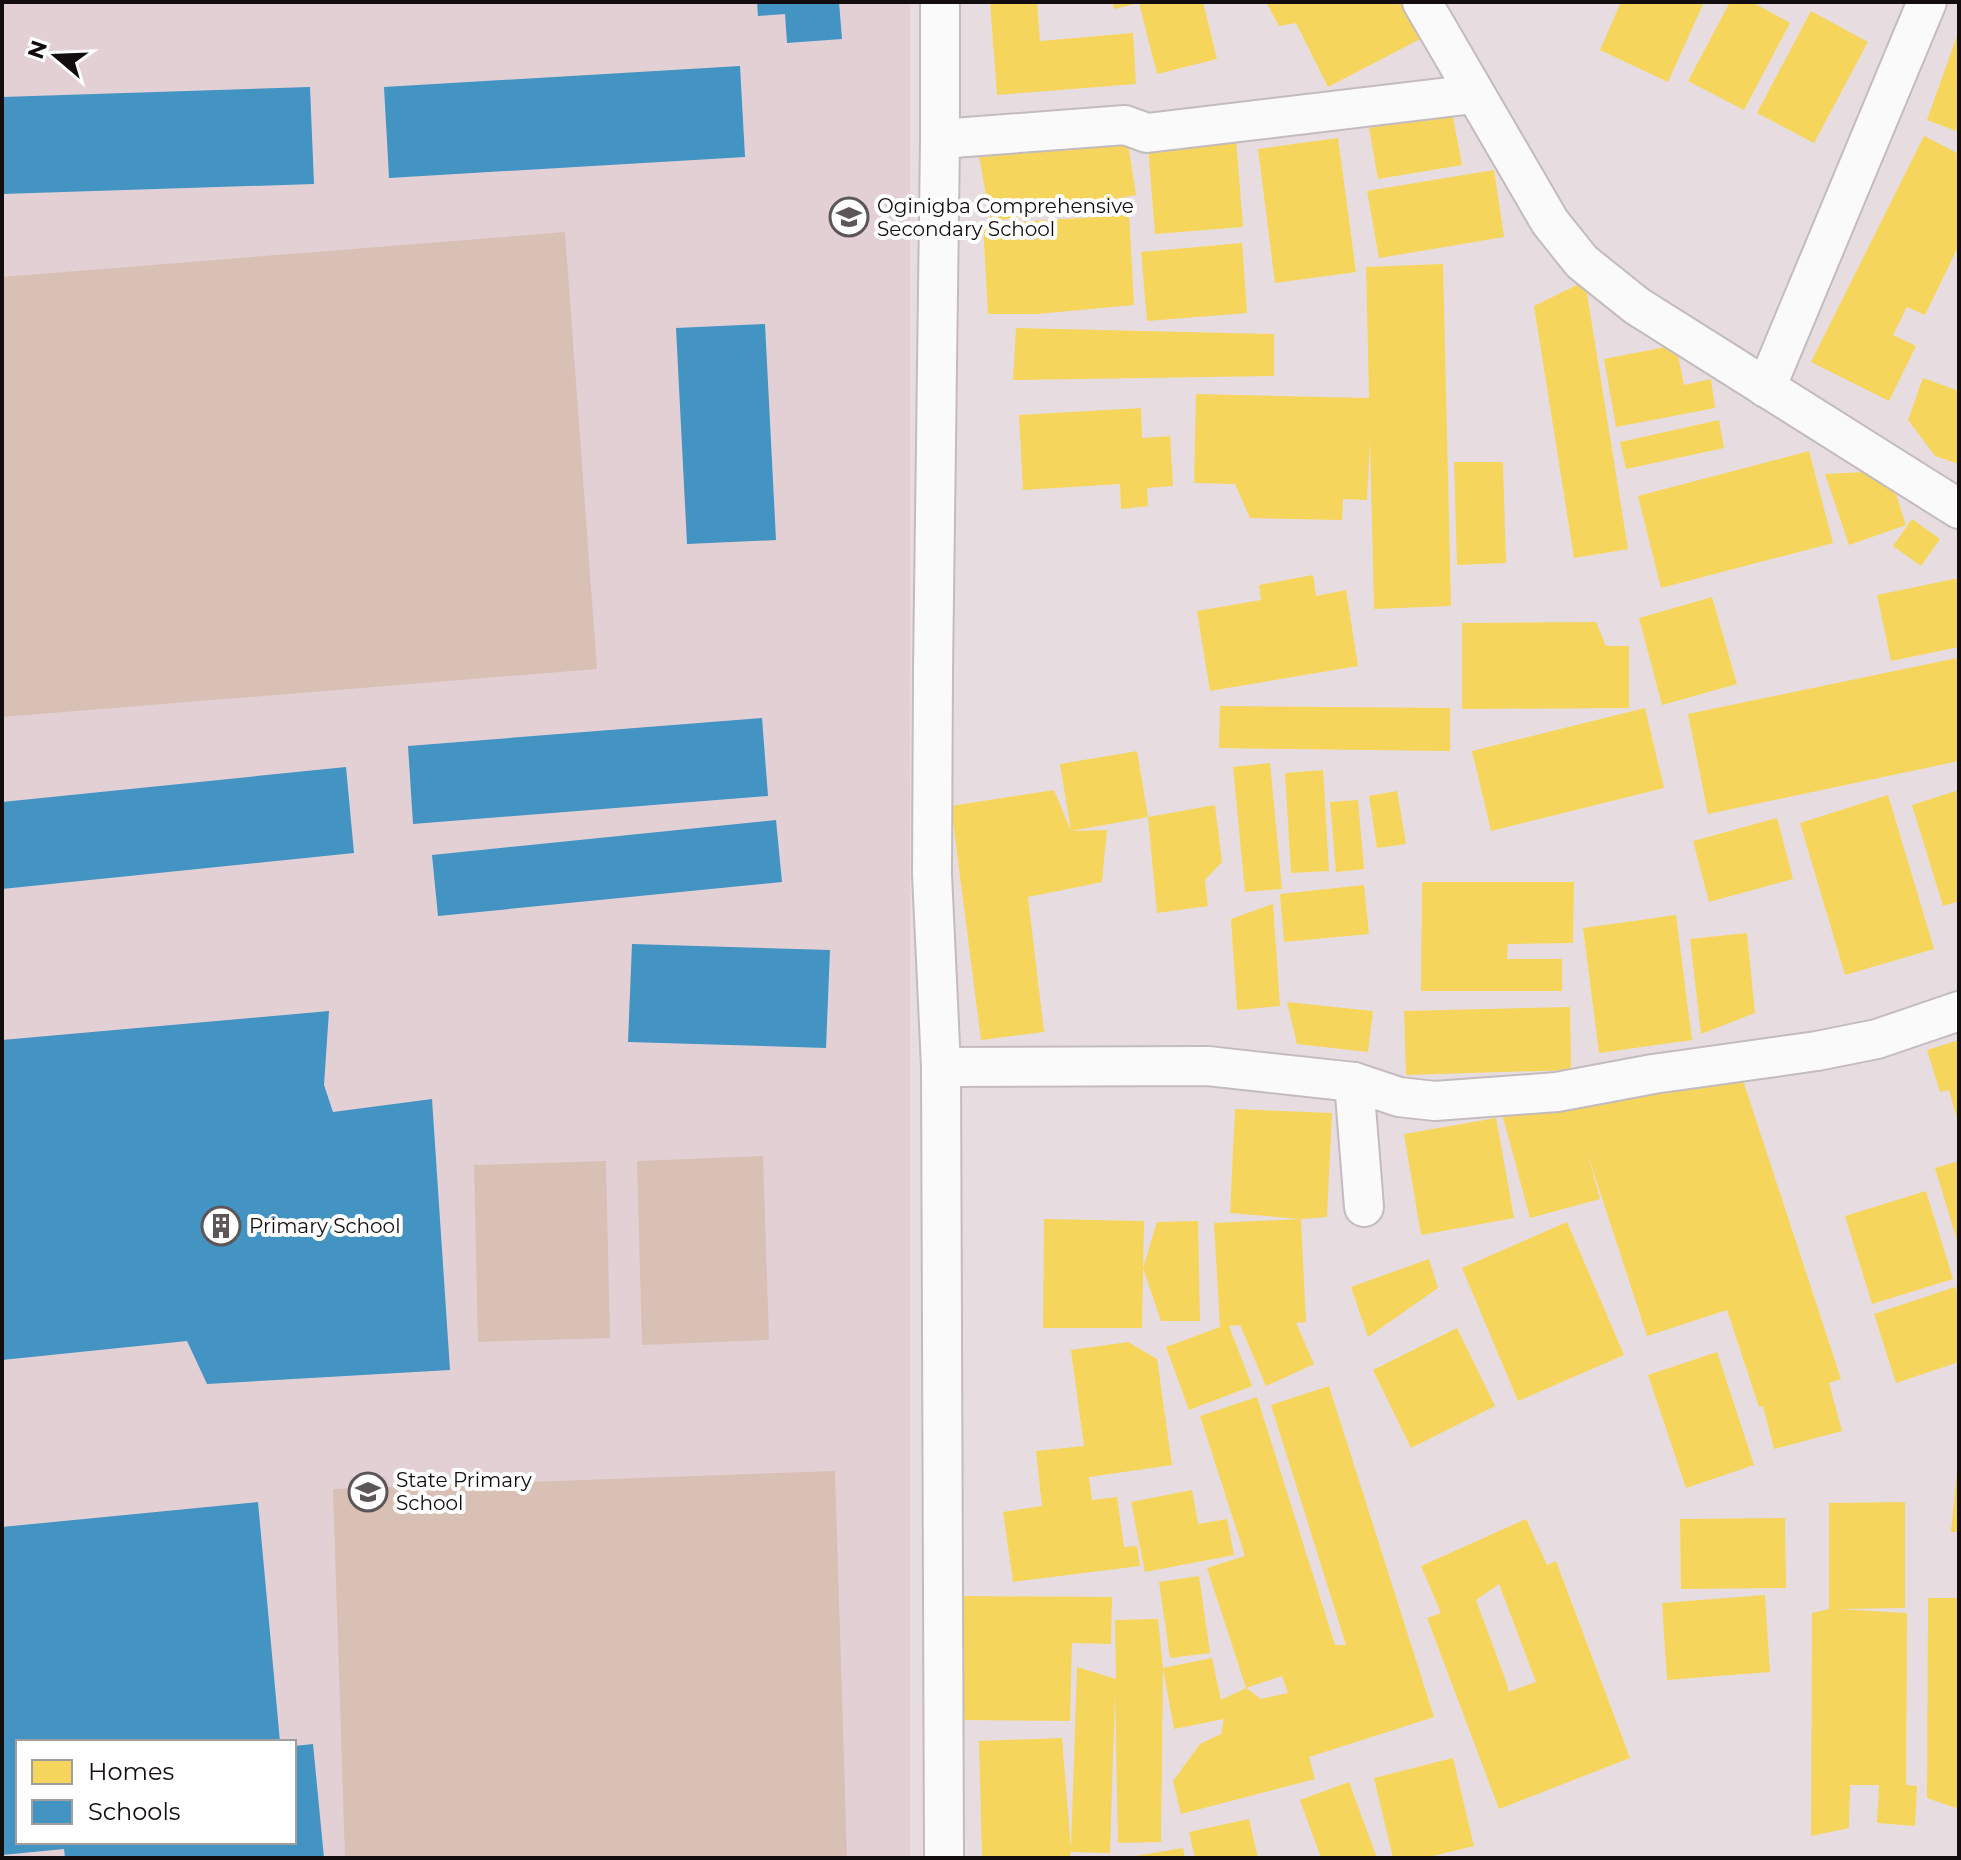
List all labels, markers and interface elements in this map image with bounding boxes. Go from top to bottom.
north arrow [16,16,96,96]
text: N [22,37,53,62]
place label: Oginigba Comprehensive Secondary School [877,194,1134,241]
school or university icon: Oginigba Comprehensive Secondary School [828,196,870,238]
building icon: Primary School [200,1205,242,1247]
place label: Primary School [249,1214,401,1238]
place label: State Primary School [396,1468,532,1515]
school or university icon: State Primary School [347,1471,389,1513]
legend [16,1740,296,1844]
text: Homes [88,1757,174,1786]
text: Schools [88,1797,181,1826]

